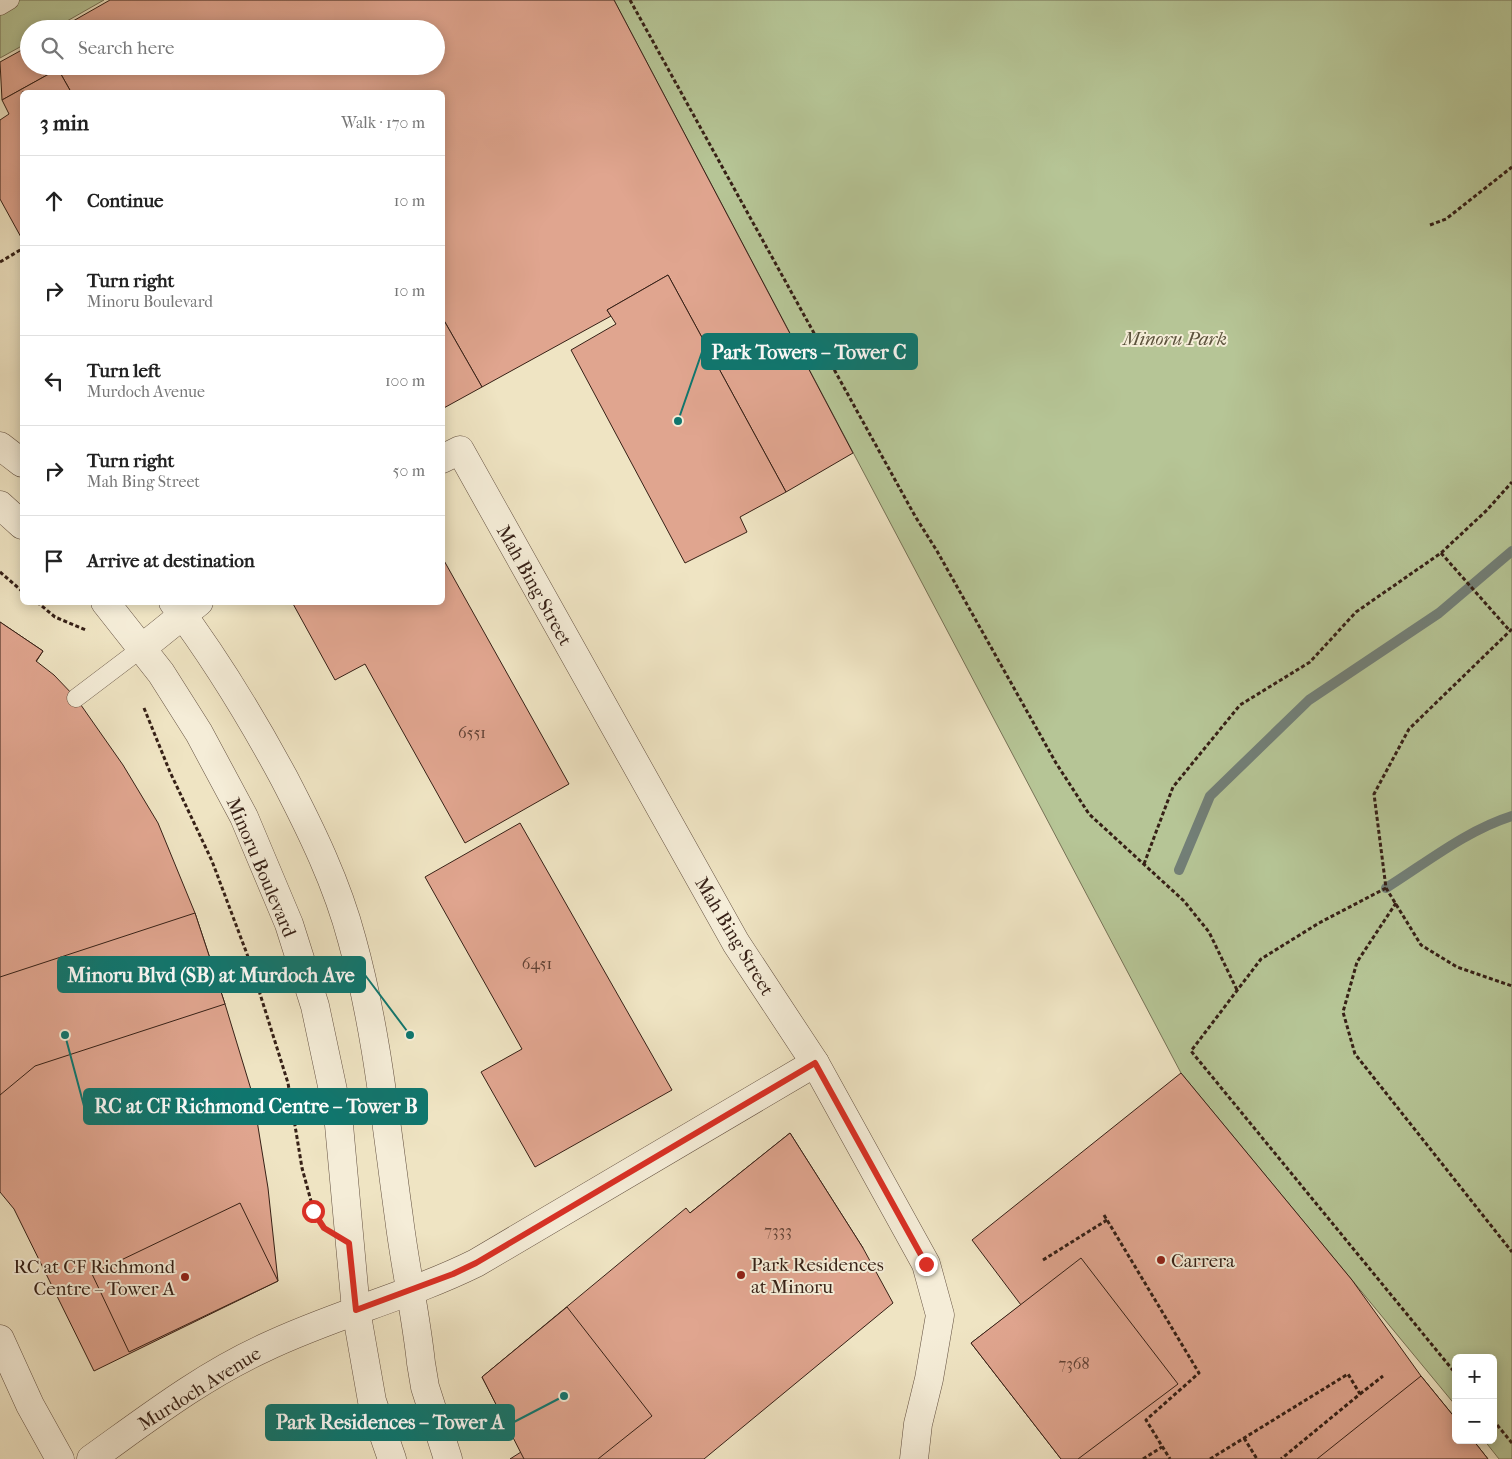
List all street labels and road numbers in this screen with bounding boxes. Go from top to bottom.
street label: Mah Bing Street [492,521,576,650]
street label: Minoru Boulevard [222,794,301,941]
street label: Mah Bing Street [690,873,778,1000]
street label: Murdoch Avenue [134,1342,265,1435]

